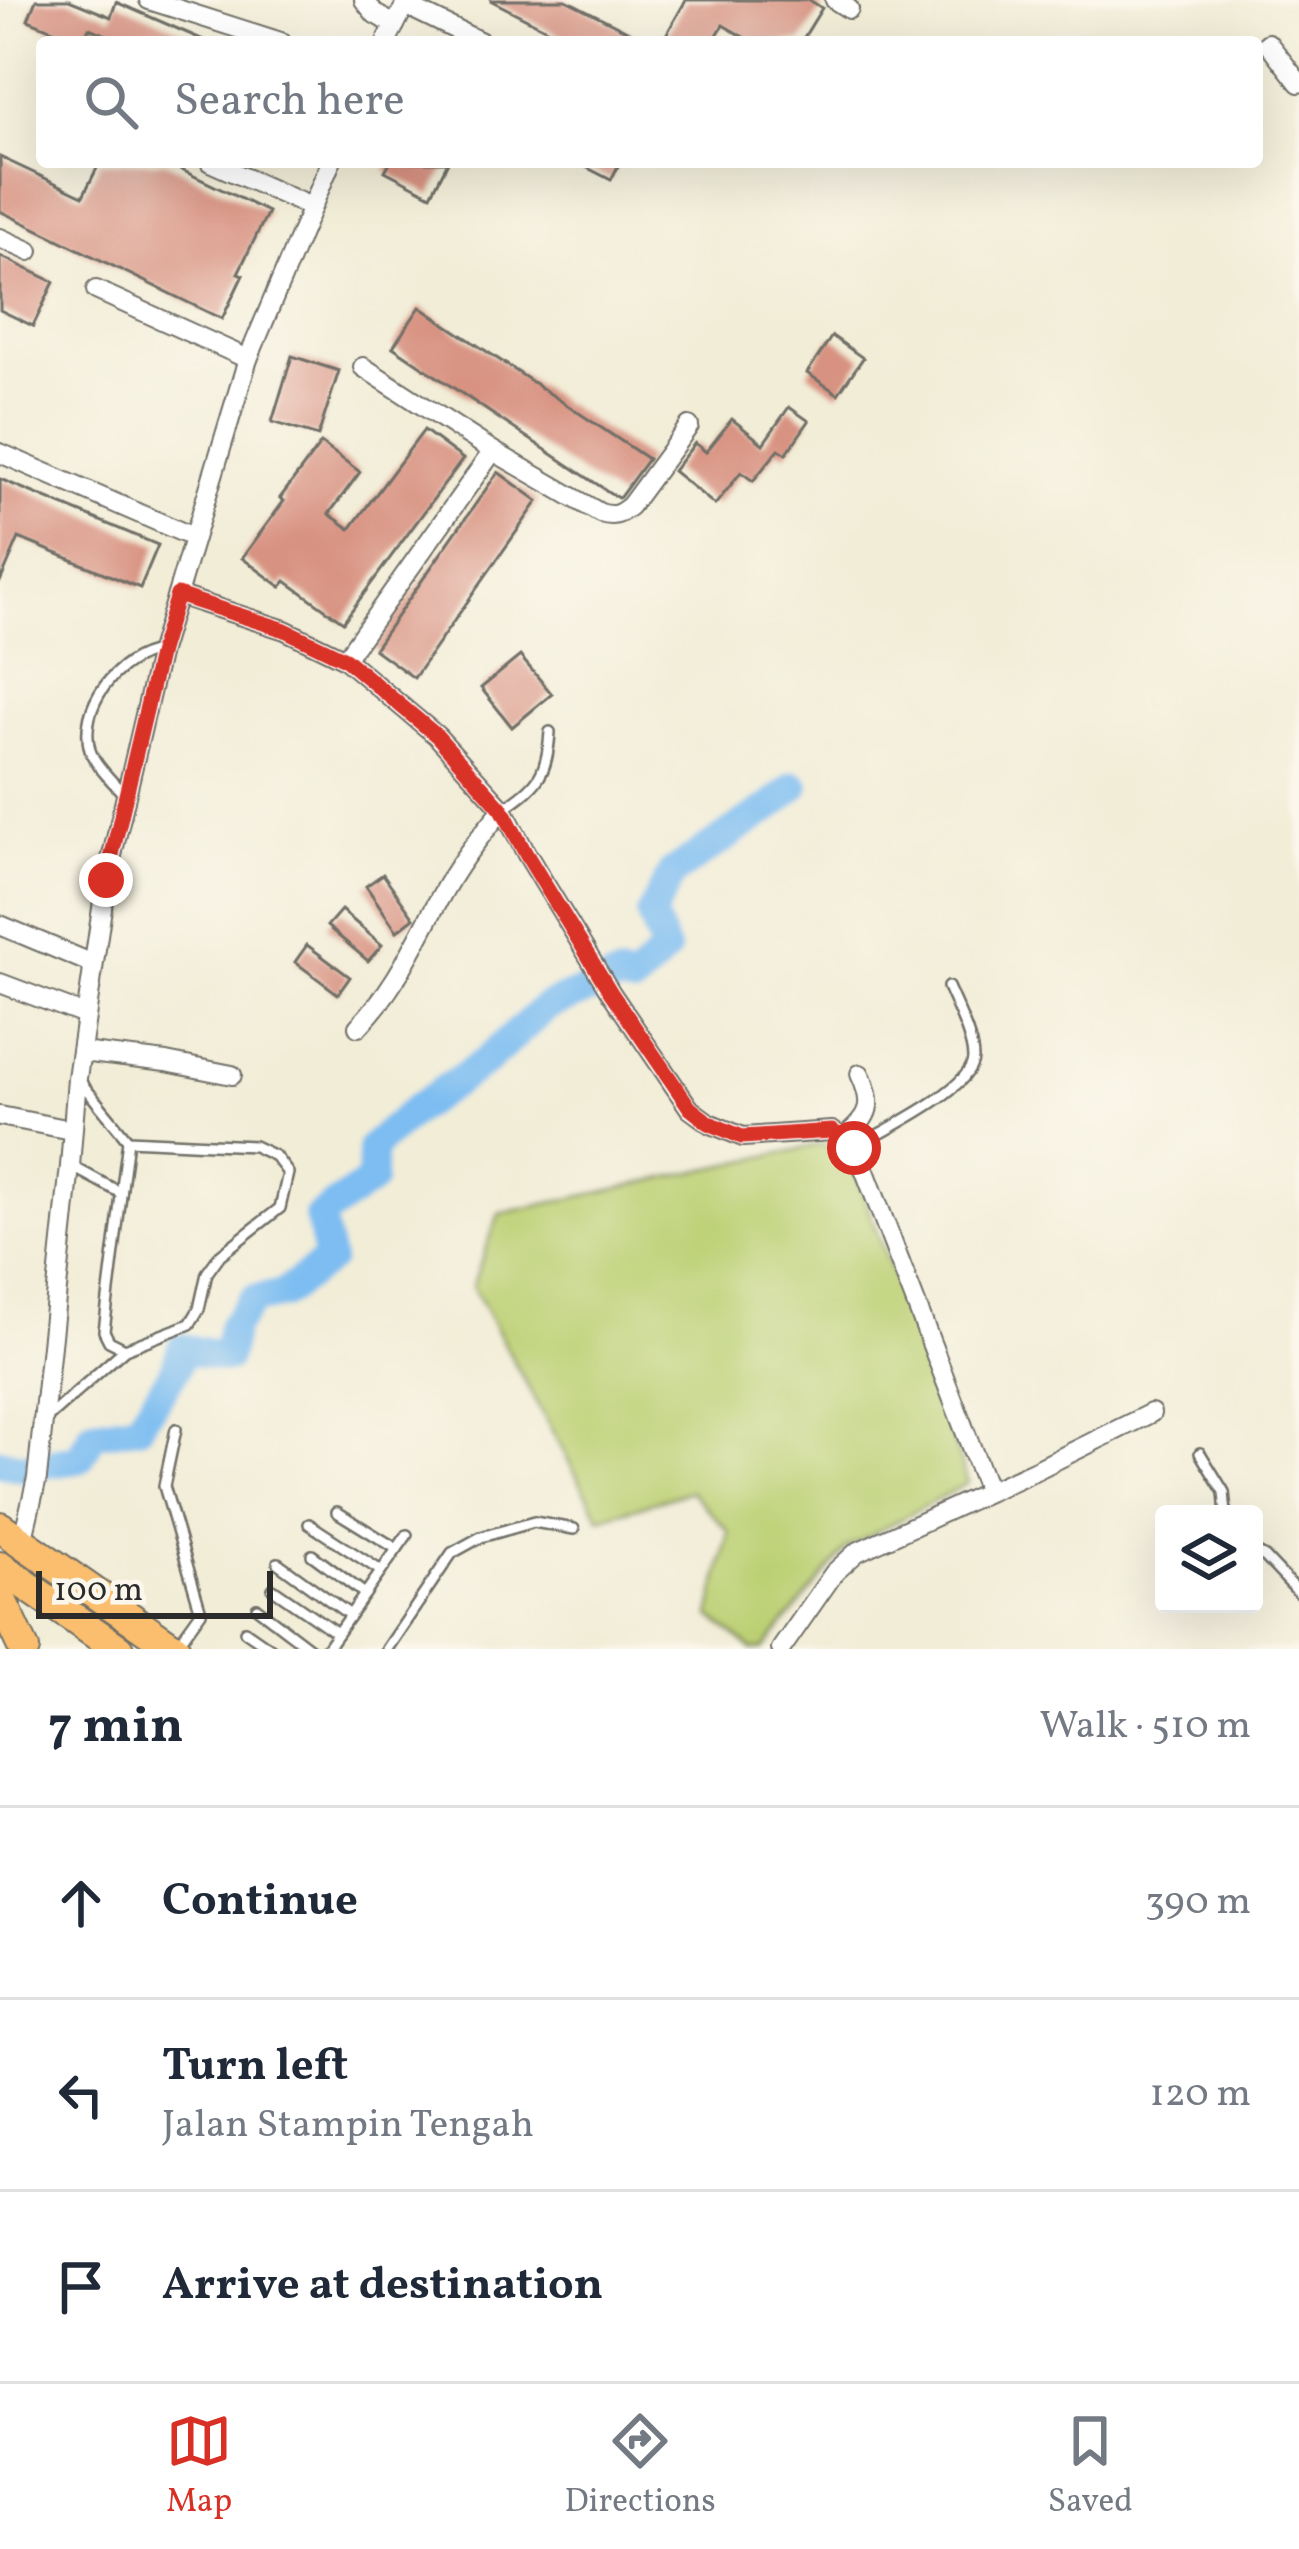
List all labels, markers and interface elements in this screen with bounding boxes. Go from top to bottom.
search box [36,36,1263,168]
icon: search [78,69,144,135]
text: Search here [174,71,405,134]
route end [79,853,133,907]
route start [827,1121,881,1175]
map controls [1155,1505,1263,1613]
button: layers [1155,1505,1263,1613]
scale bar [36,1565,273,1618]
text: 100 m [54,1569,143,1615]
text: 7 min [48,1692,184,1763]
text: Walk · 510 m [1039,1700,1251,1754]
icon: ahead [48,1870,114,1936]
text: Continue [162,1871,358,1934]
text: 390 m [1145,1876,1251,1930]
text: Turn left [162,2036,348,2099]
icon: left [48,2062,114,2128]
text: 120 m [1150,2068,1251,2122]
text: Jalan Stampin Tengah [162,2099,534,2153]
icon: arrive [48,2254,114,2320]
text: Arrive at destination [162,2255,603,2318]
tab: Map [166,2408,232,2526]
tab: Directions [564,2408,716,2526]
tab: Saved [1048,2408,1133,2526]

